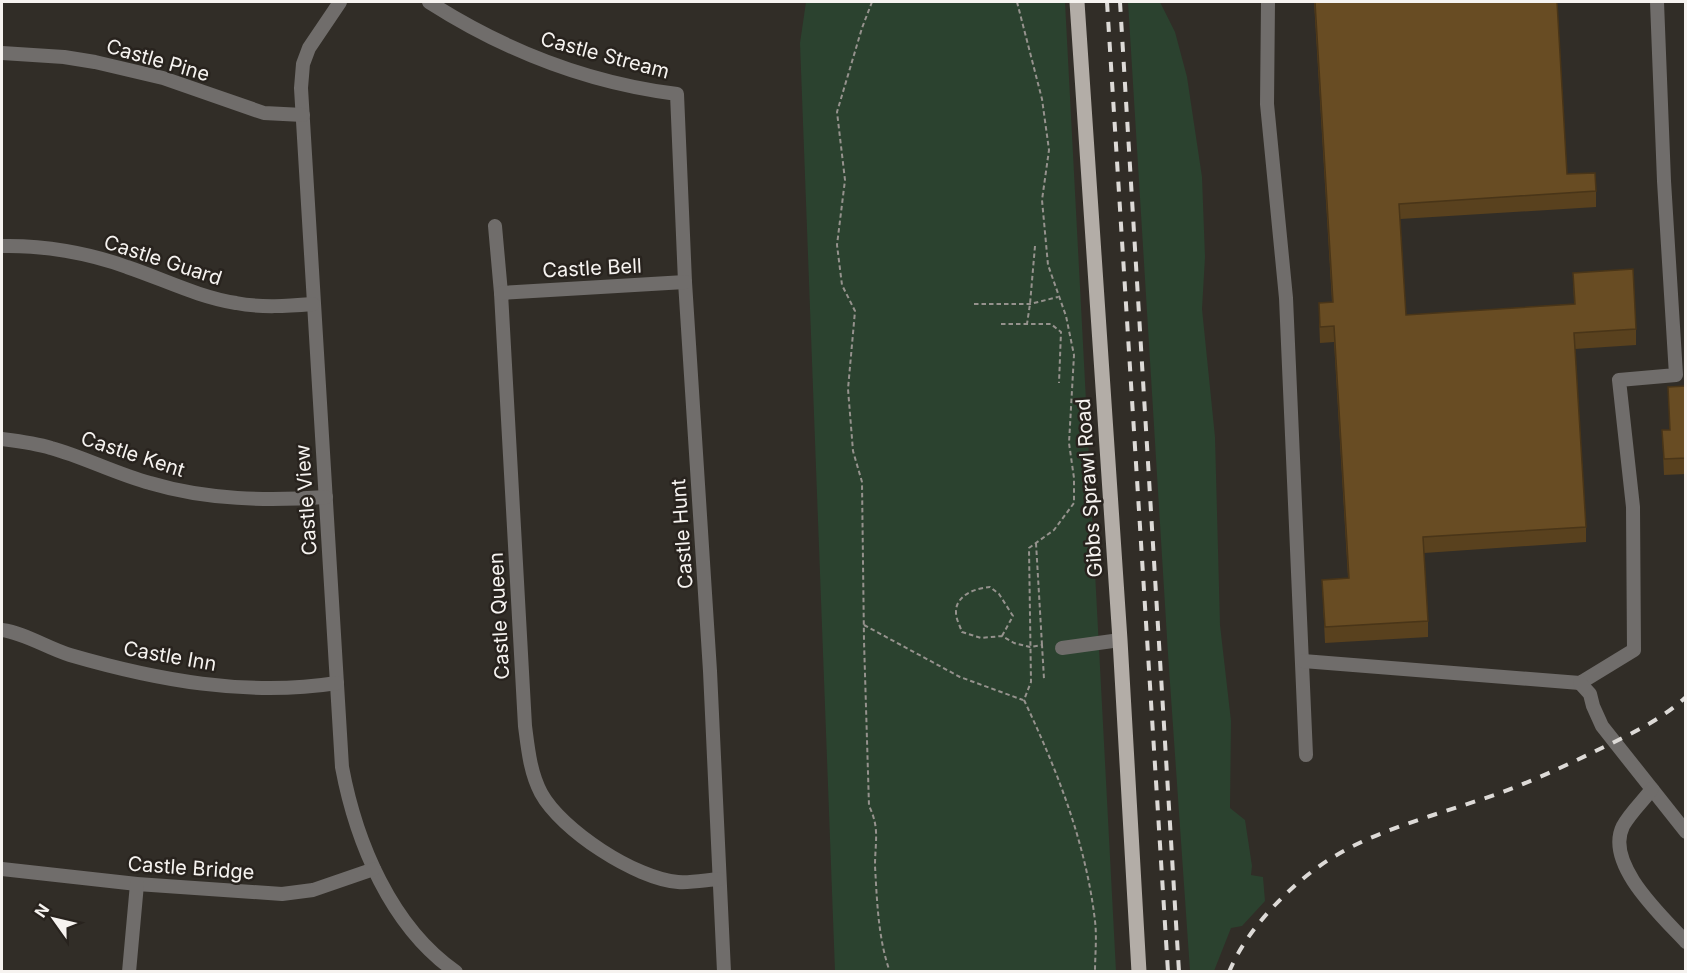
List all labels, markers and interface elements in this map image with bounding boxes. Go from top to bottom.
street label: Castle Stream [538,26,672,84]
street label: Castle Pine [104,34,212,86]
street label: Castle Guard [101,230,225,290]
street label: Castle Bell [542,253,642,283]
street label: Gibbs Sprawl Road [1071,398,1107,578]
street label: Castle Kent [78,426,188,482]
street label: Castle View [290,444,322,556]
street label: Castle Hunt [666,478,698,590]
street label: Castle Queen [484,552,514,680]
street label: Castle Inn [122,636,218,676]
street label: Castle Bridge [127,852,255,884]
north arrow [24,889,84,949]
text: N [30,900,53,921]

